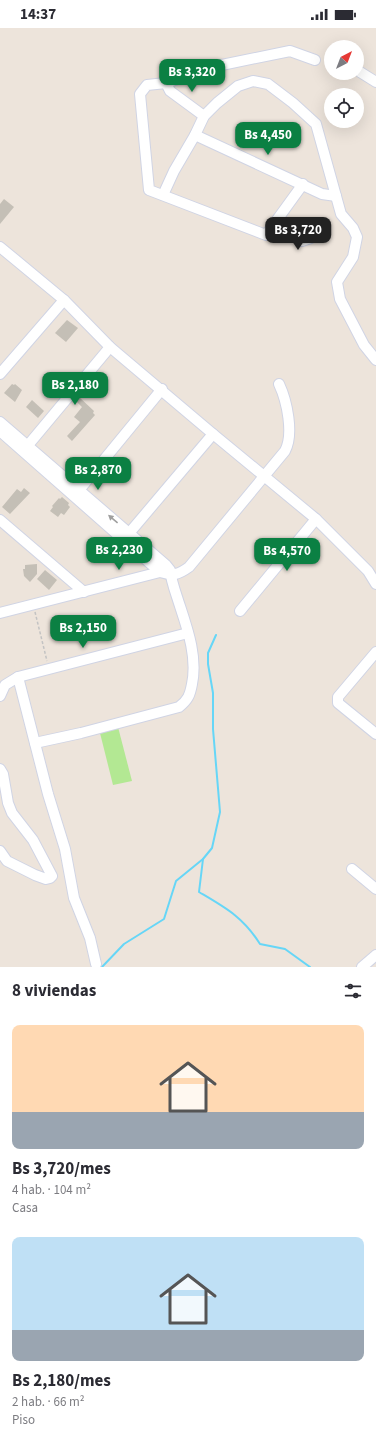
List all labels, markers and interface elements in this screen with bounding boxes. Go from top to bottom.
text: 14:37 [20,4,56,25]
north arrow [324,40,364,80]
map controls [324,40,364,128]
pin: Bs 3,320 [151,59,233,93]
text: Bs 3,320 [168,63,216,81]
button: locate [324,88,364,128]
pin: Bs 4,450 [227,122,309,156]
text: Bs 4,450 [244,126,292,144]
pin: Bs 3,720 [257,217,339,251]
text: Bs 3,720 [274,221,322,239]
pin: Bs 2,180 [34,372,116,406]
text: Bs 2,180 [51,376,99,394]
pin: Bs 2,870 [57,457,139,491]
text: Bs 2,870 [74,461,122,479]
one-way arrow [108,515,119,524]
pin: Bs 2,230 [78,537,160,571]
pin: Bs 4,570 [246,538,328,572]
text: Bs 2,230 [95,541,143,559]
text: Bs 4,570 [263,542,311,560]
pin: Bs 2,150 [42,615,124,649]
text: Bs 2,150 [59,619,107,637]
text: 8 viviendas [12,979,96,1003]
icon: filters [342,980,364,1002]
icon: home [152,1051,224,1123]
text: Bs 3,720/mes [12,1157,111,1181]
text: 4 hab. · 104 m² [12,1181,91,1199]
text: Casa [12,1199,38,1217]
icon: home [152,1263,224,1335]
text: Bs 2,180/mes [12,1369,111,1393]
text: 2 hab. · 66 m² [12,1393,85,1411]
text: Piso [12,1411,35,1429]

